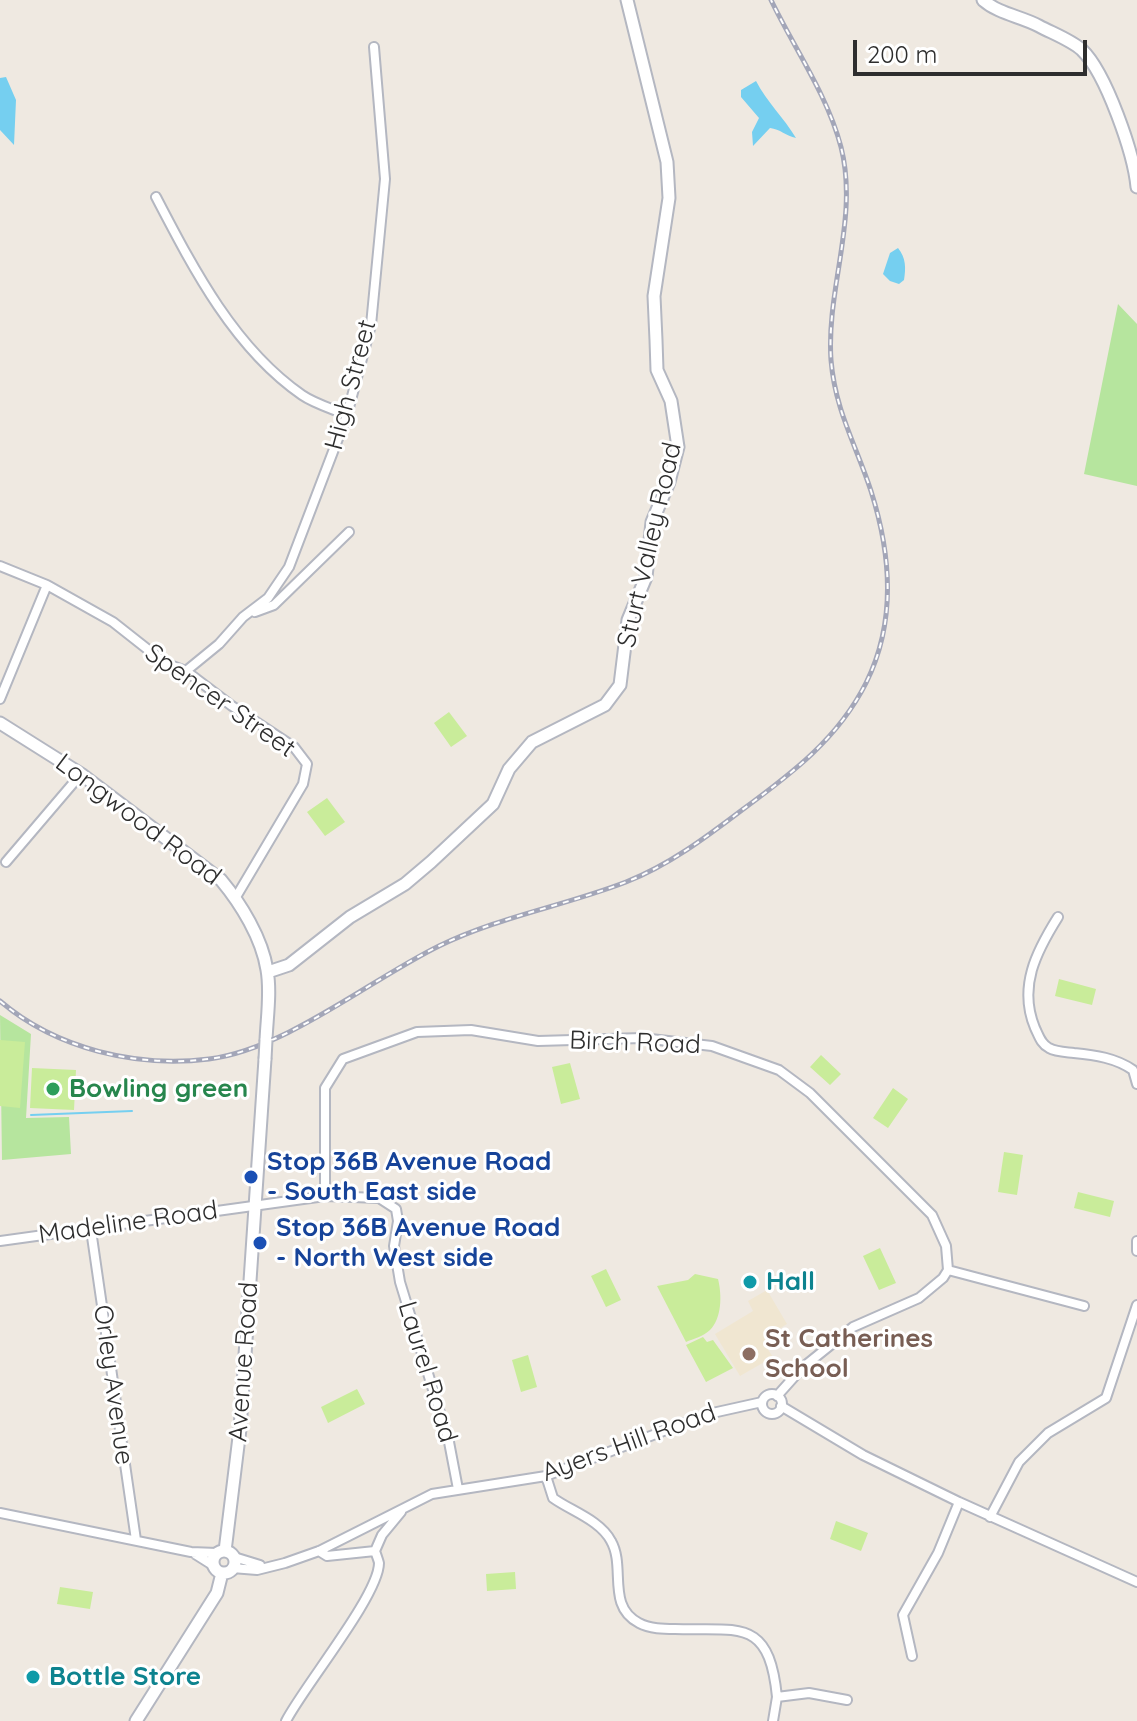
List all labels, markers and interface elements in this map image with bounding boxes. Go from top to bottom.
scale bar [857,24,1091,74]
text: 200 m [867,39,937,69]
street label: High Street [319,317,383,453]
street label: Sturt Valley Road [611,439,689,651]
street label: Spencer Street [139,638,301,764]
street label: Longwood Road [49,748,227,892]
street label: Birch Road [569,1025,701,1061]
place label: Bowling green [69,1073,248,1105]
marker: Bowling green [44,1080,62,1098]
place label: Stop 36B Avenue Road - South East side [267,1146,551,1208]
marker: Stop 36B Avenue Road - South East side [242,1168,260,1186]
street label: Madeline Road [36,1195,220,1251]
place label: Stop 36B Avenue Road - North West side [276,1212,560,1274]
marker: Stop 36B Avenue Road - North West side [251,1234,269,1252]
place label: Hall [766,1266,815,1298]
marker: Hall [741,1273,759,1291]
street label: Avenue Road [223,1281,265,1443]
street label: Laurel Road [391,1298,463,1446]
street label: Orley Avenue [86,1303,140,1467]
place label: St Catherines School [765,1323,933,1384]
marker: St Catherines School [740,1345,758,1363]
street label: Ayers Hill Road [538,1397,720,1489]
place label: Bottle Store [49,1661,201,1693]
marker: Bottle Store [24,1668,42,1686]

